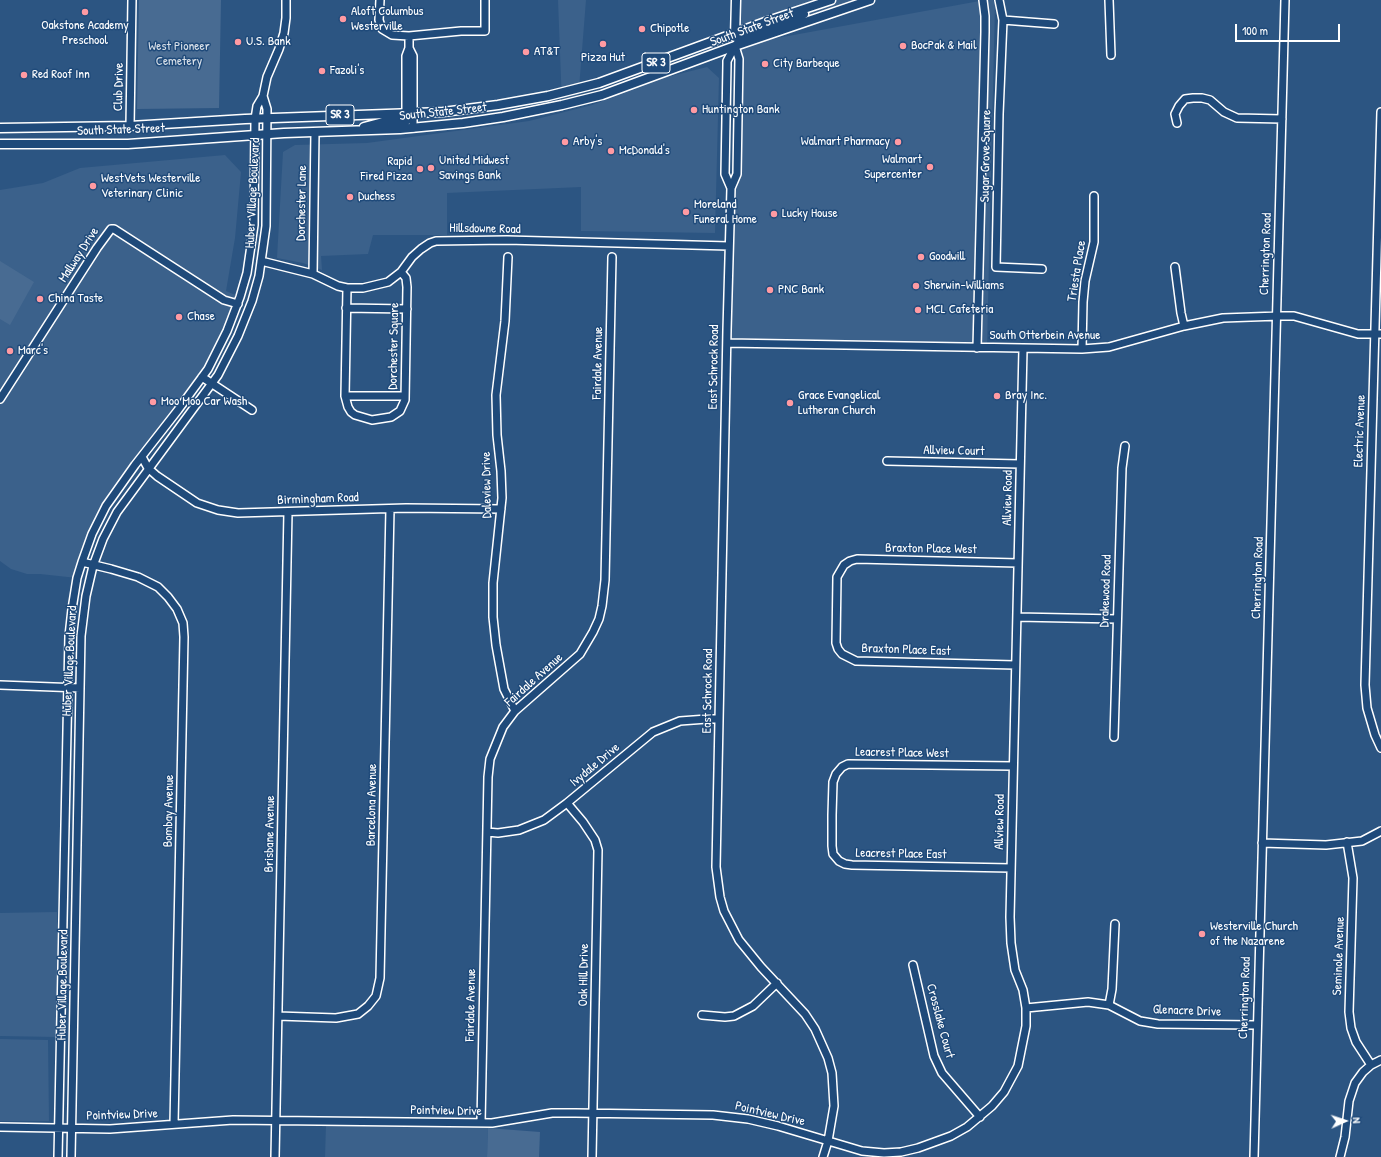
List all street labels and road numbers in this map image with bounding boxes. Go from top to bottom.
street label: South State Street [708,6,796,50]
road number: SR 3 [642,53,670,73]
street label: Club Drive [111,63,127,111]
street label: South State Street [399,100,487,124]
road number: SR 3 [326,105,354,125]
street label: Sugar Grove Square [977,110,995,202]
street label: South State Street [77,121,165,139]
street label: Huber Village Boulevard [242,137,264,249]
street label: Dorchester Lane [294,165,310,241]
street label: Cherrington Road [1257,213,1275,295]
street label: Hillsdowne Road [449,221,521,237]
street label: Mallway Drive [55,225,103,285]
street label: Triesta Place [1064,239,1090,303]
street label: Dorchester Square [385,302,403,390]
street label: East Schrock Road [705,324,723,410]
street label: Fairdale Avenue [590,327,606,399]
street label: South Otterbein Avenue [990,328,1100,344]
street label: Electric Avenue [1351,394,1369,468]
street label: Allview Court [923,443,985,459]
street label: Daleview Drive [479,452,495,518]
street label: Allview Road [1000,470,1016,526]
street label: Birmingham Road [277,490,359,508]
street label: Cherrington Road [1249,537,1267,619]
street label: Braxton Place West [885,540,977,558]
street label: Drakewood Road [1097,554,1115,628]
street label: Huber Village Boulevard [59,605,81,717]
street label: Braxton Place East [861,641,951,659]
street label: East Schrock Road [699,648,717,734]
street label: Fairdale Avenue [502,650,566,710]
street label: Ivydale Drive [567,740,623,790]
street label: Leacrest Place West [855,744,949,762]
street label: Barcelona Avenue [363,764,381,846]
street label: Bombay Avenue [161,775,177,847]
street label: Allview Road [992,794,1008,850]
street label: Brisbane Avenue [262,795,278,873]
street label: Leacrest Place East [855,845,947,863]
street label: Seminole Avenue [1330,916,1348,996]
street label: Huber Village Boulevard [54,930,72,1040]
street label: Oak Hill Drive [576,943,592,1007]
street label: Cherrington Road [1236,957,1254,1039]
street label: Fairdale Avenue [463,969,479,1041]
street label: Crosslake Court [923,982,957,1060]
street label: Glenacre Drive [1152,1002,1222,1020]
street label: Pointview Drive [733,1098,807,1130]
street label: Pointview Drive [410,1103,482,1119]
street label: Pointview Drive [86,1106,158,1124]

